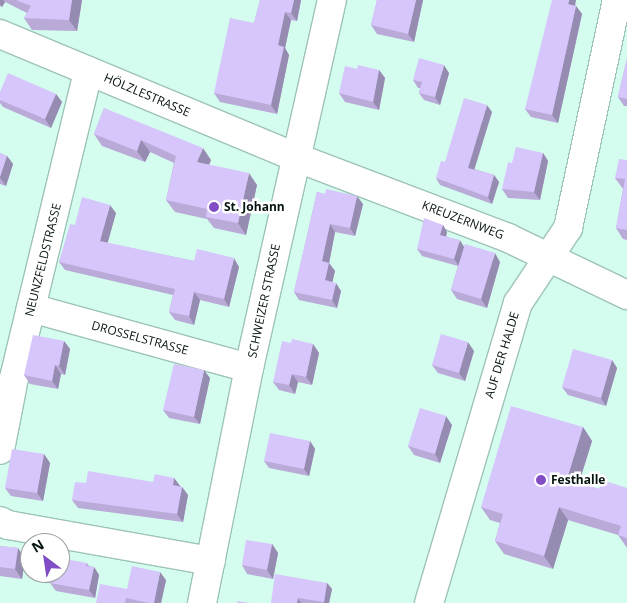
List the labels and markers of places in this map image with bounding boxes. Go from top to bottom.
place label: St. Johann [224,200,285,214]
marker: St. Johann [208,201,220,213]
place label: Festhalle [551,473,605,487]
marker: Festhalle [535,474,547,486]

